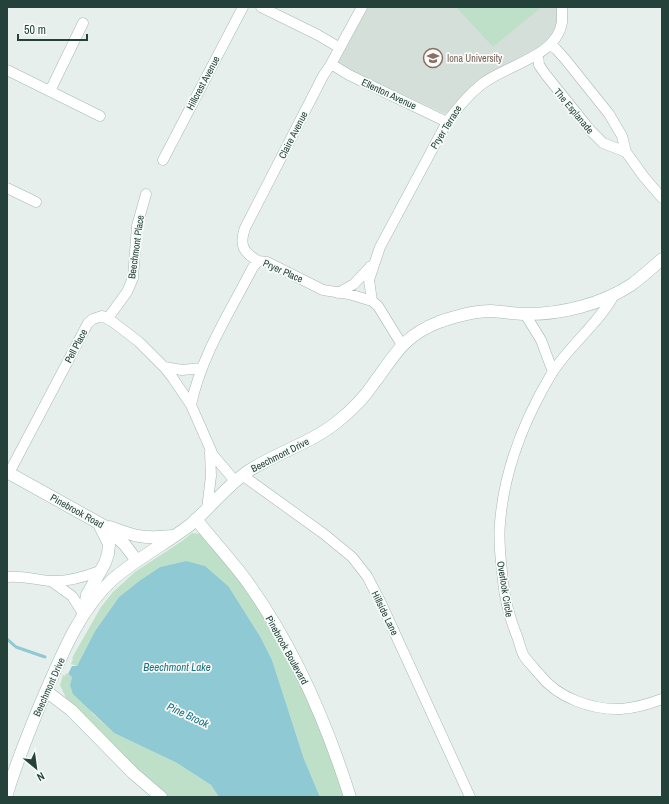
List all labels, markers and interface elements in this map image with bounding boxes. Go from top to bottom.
scale bar [18,16,87,42]
text: 50 m [24,22,46,38]
school or university icon: Iona University [422,47,444,69]
place label: Iona University [447,52,503,65]
street label: Hillcrest Avenue [183,53,223,112]
street label: Ellenton Avenue [359,76,419,113]
street label: The Esplanade [551,86,597,137]
street label: Pryer Terrace [427,102,465,151]
street label: Claire Avenue [276,109,311,161]
street label: Beechmont Place [125,214,147,280]
street label: Pryer Place [261,256,305,286]
street label: Pell Place [62,326,91,365]
street label: Beechmont Drive [249,435,312,475]
street label: Pinebrook Road [48,491,106,531]
street label: Overlook Circle [494,560,516,618]
street label: Hillside Lane [369,589,402,638]
street label: Pinebrook Boulevard [263,613,311,687]
street label: Beechmont Drive [30,655,68,719]
water label: Beechmont Lake [143,660,211,674]
water label: Pine Brook [165,699,212,731]
north arrow [16,748,56,788]
text: N [35,769,47,784]

